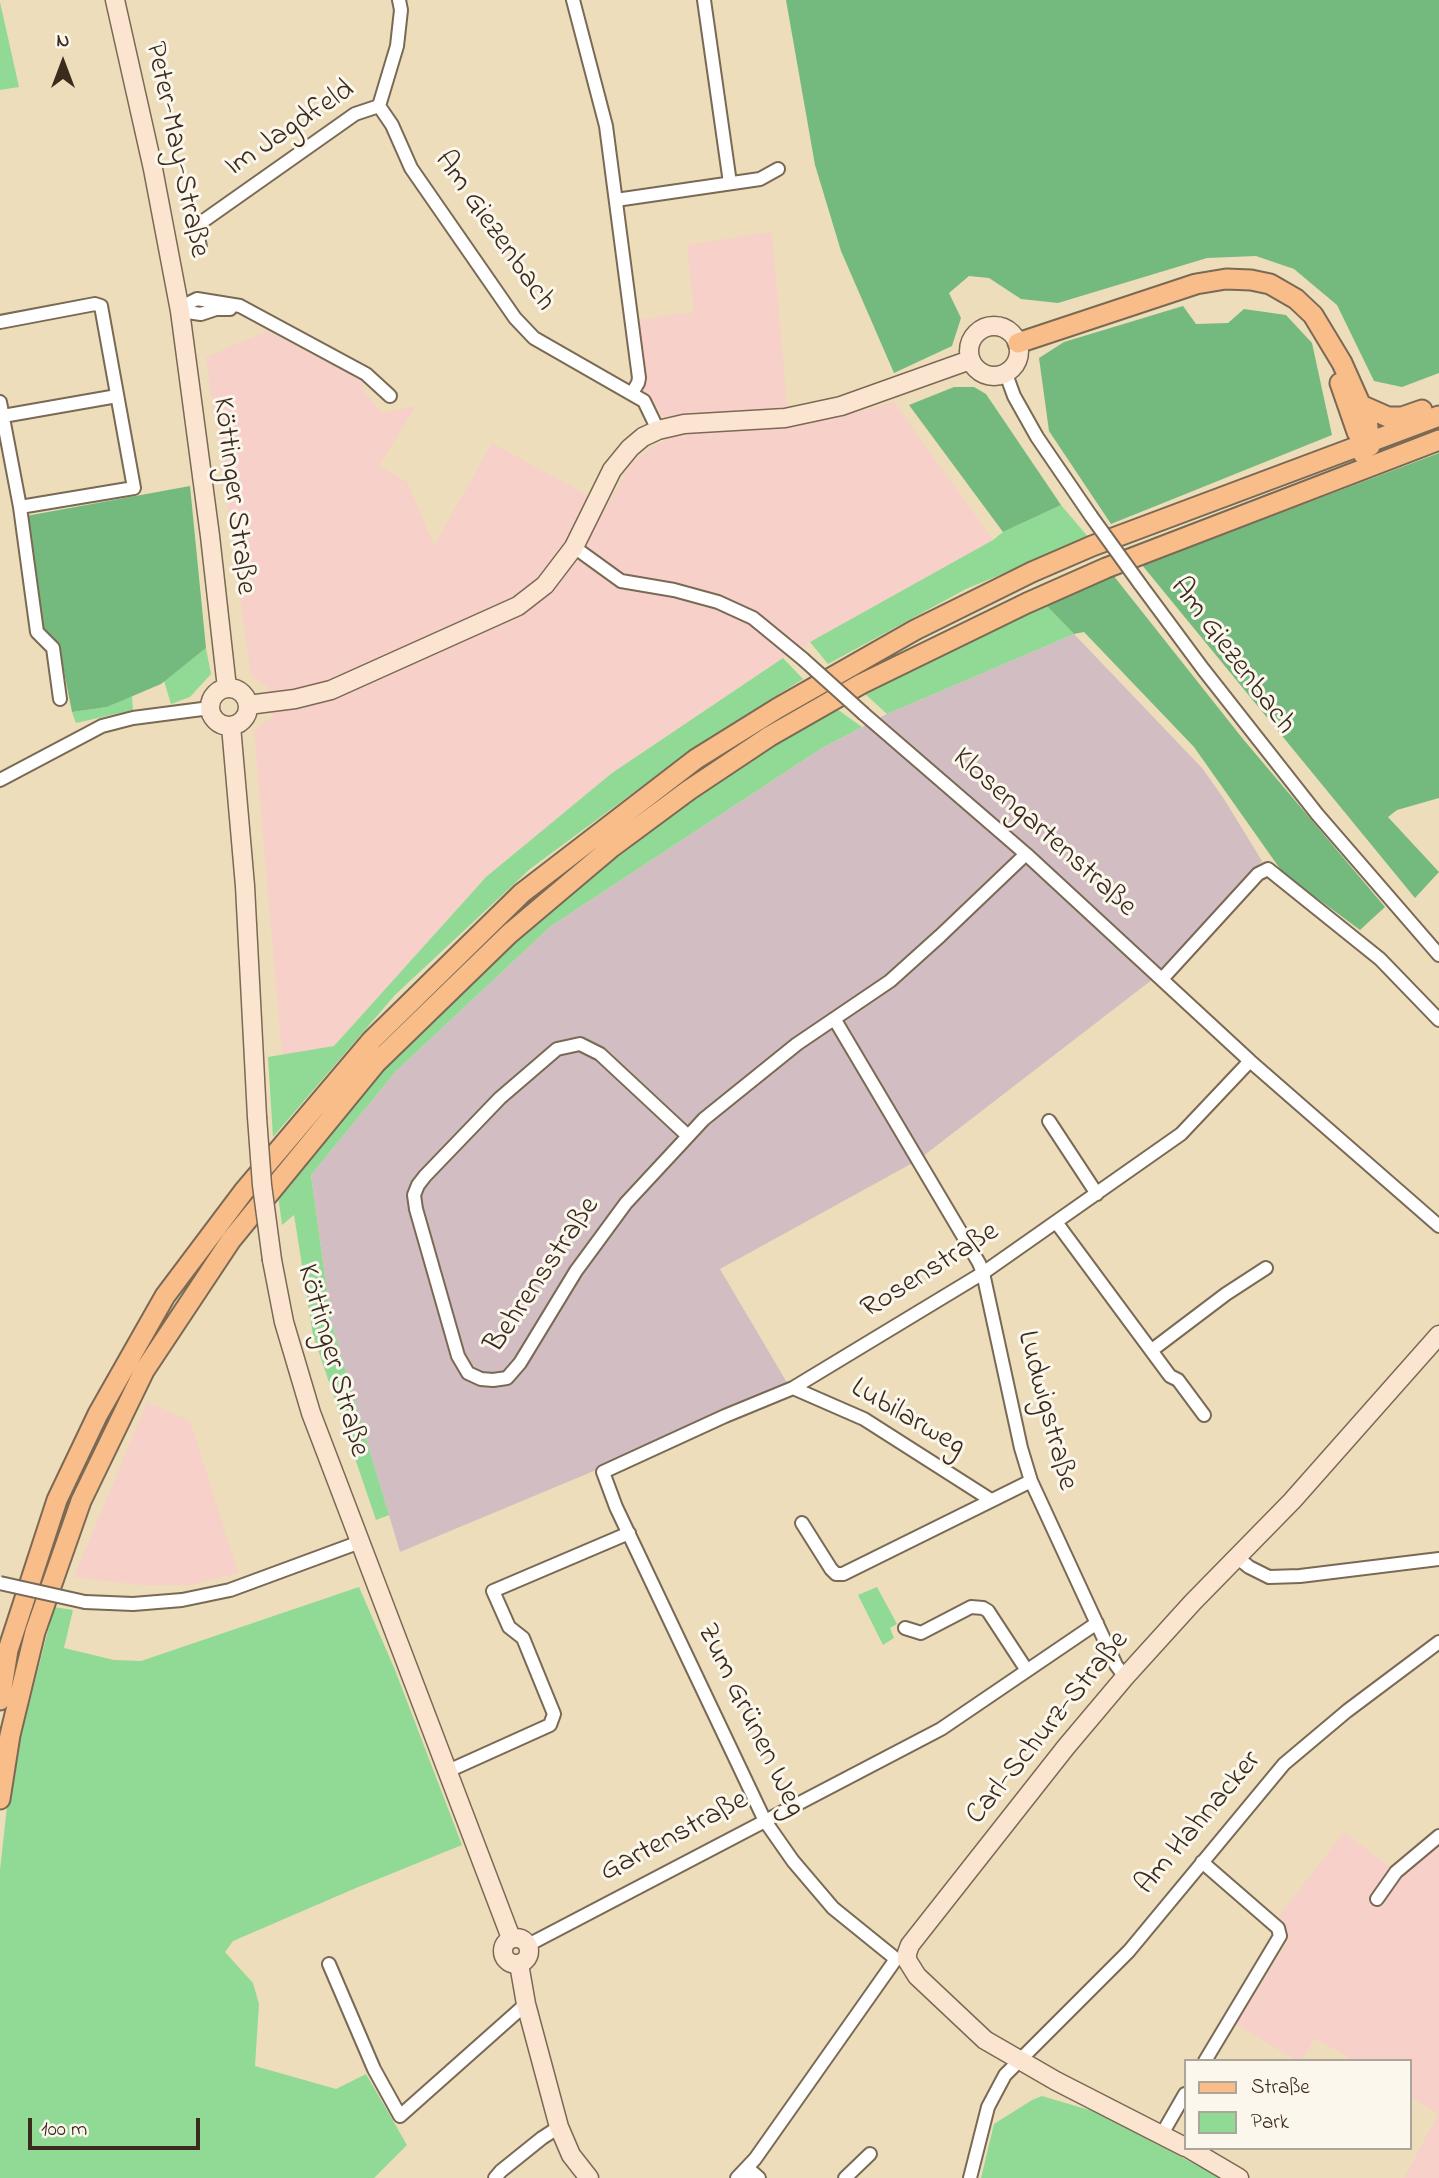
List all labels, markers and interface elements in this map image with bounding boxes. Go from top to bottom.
north arrow [28,28,98,98]
text: N [57,28,69,55]
street label: Peter-May-Straße [135,39,215,261]
street label: Im Jagdfeld [219,74,363,186]
street label: Am Giezenbach [425,145,561,319]
street label: Köttinger Straße [202,395,262,597]
street label: Am Giezenbach [1160,571,1302,743]
street label: Klosengartenstraße [943,742,1143,926]
street label: Behrensstraße [479,1191,609,1361]
street label: Rosenstraße [855,1215,1007,1329]
street label: Köttinger Straße [286,1261,376,1461]
street label: Ludwigstraße [1006,1327,1084,1495]
street label: Lubilarweg [843,1372,971,1466]
street label: Zum Grünen Weg [687,1618,811,1824]
street label: Carl-Schurz-Straße [960,1625,1138,1833]
street label: Am Hahnacker [1129,1745,1271,1903]
street label: Gartenstraße [595,1784,755,1892]
legend [1184,2059,1411,2150]
text: Straße [1251,2073,1310,2103]
scale bar [32,2104,203,2148]
text: Park [1251,2108,1289,2138]
text: 100 m [41,2115,87,2145]

